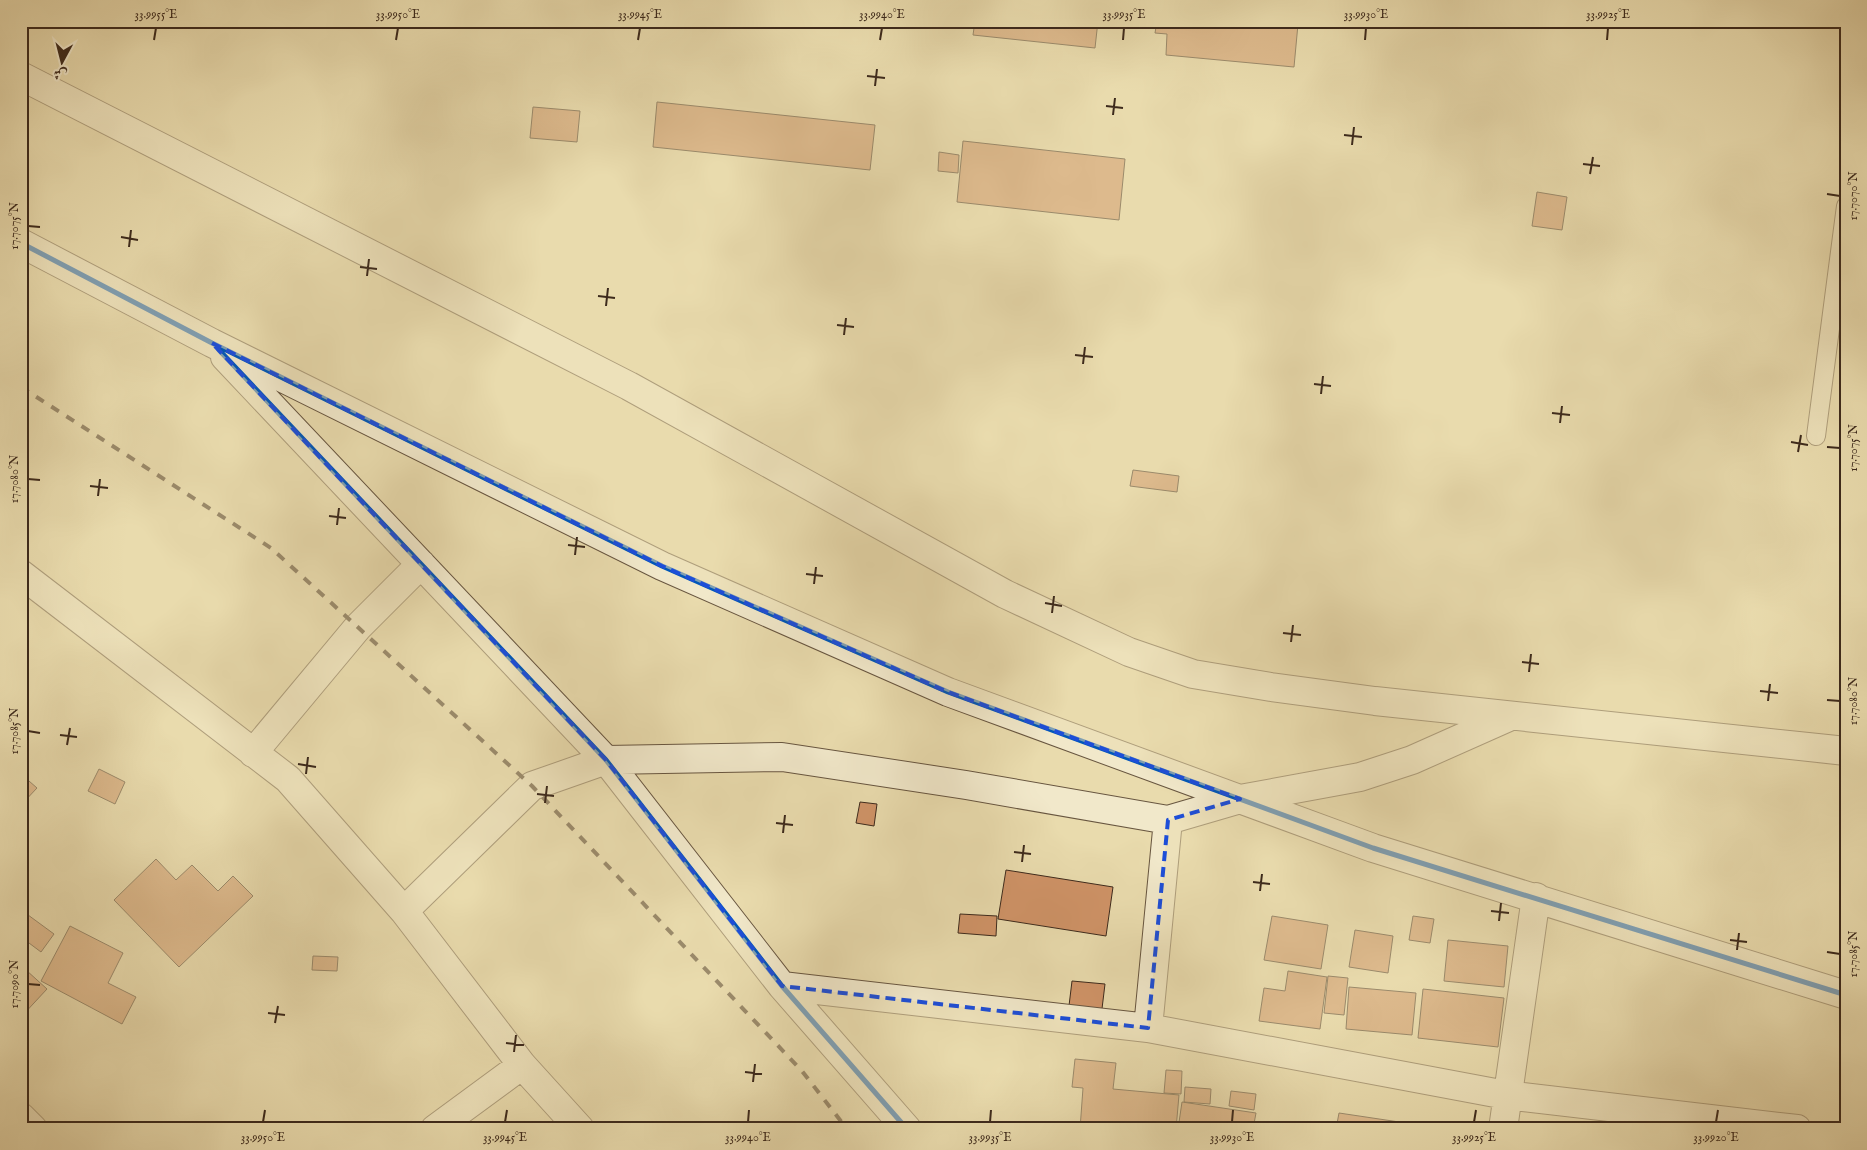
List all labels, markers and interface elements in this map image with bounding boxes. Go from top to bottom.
text: 33.9955°E [135,7,177,22]
text: 33.9950°E [376,7,420,22]
text: 33.9945°E [618,7,662,22]
text: 33.9940°E [859,7,905,22]
text: 33.9935°E [1103,7,1145,22]
text: 33.9930°E [1344,7,1388,22]
text: 33.9925°E [1586,7,1630,22]
north arrow [38,38,88,88]
text: ش [52,64,69,84]
text: 17.7070°N [1846,171,1861,221]
text: 17.7075°N [7,202,22,250]
text: 17.7075°N [1846,424,1861,472]
text: 17.7080°N [7,454,22,503]
text: 17.7080°N [1846,676,1861,725]
text: 17.7085°N [7,707,22,754]
text: 17.7085°N [1846,930,1861,977]
text: 17.7090°N [7,959,22,1008]
text: 33.9950°E [241,1130,285,1145]
text: 33.9945°E [483,1130,527,1145]
text: 33.9940°E [725,1130,771,1145]
text: 33.9935°E [969,1130,1011,1145]
text: 33.9930°E [1210,1130,1254,1145]
text: 33.9925°E [1452,1130,1496,1145]
text: 33.9920°E [1693,1130,1739,1145]

